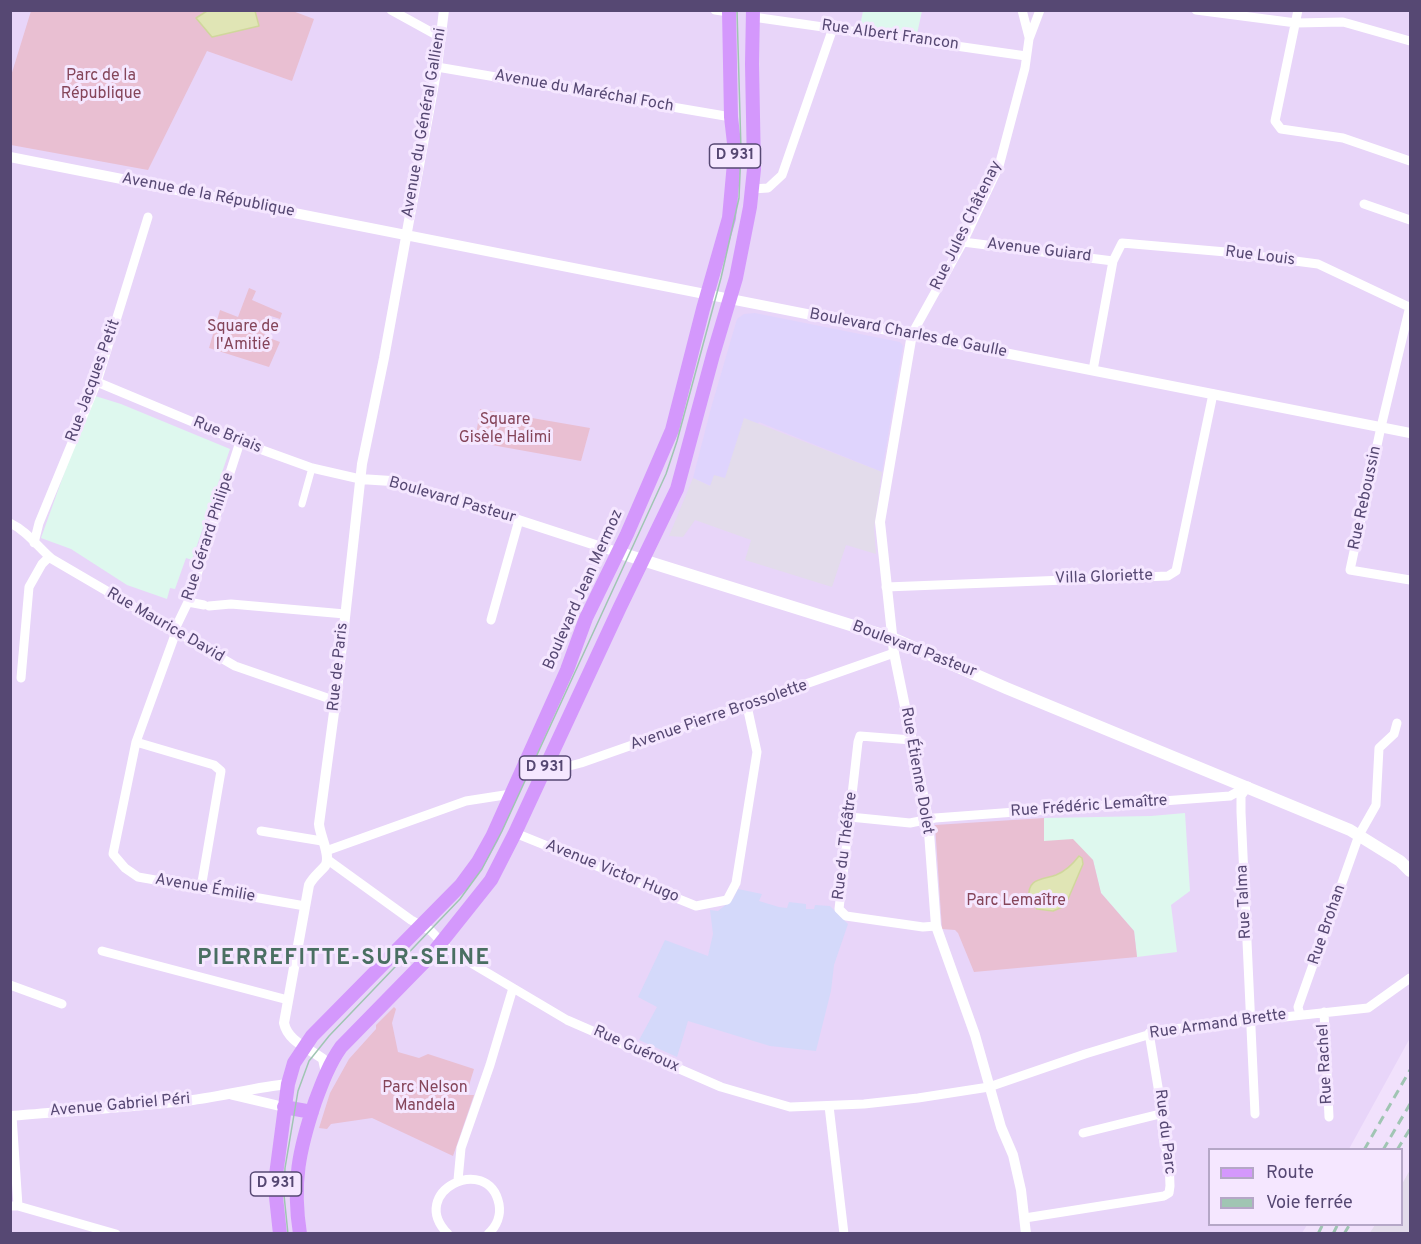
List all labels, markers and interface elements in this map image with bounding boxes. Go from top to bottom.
street label: Rue Albert Francon [820,17,960,55]
street label: Avenue du Général Gallieni [399,27,451,219]
park label: Parc de la République [61,67,141,105]
street label: Avenue du Maréchal Foch [493,67,675,117]
road number: D 931 [710,144,760,168]
street label: Rue Jules Châtenay [927,158,1007,294]
street label: Avenue de la République [120,170,296,222]
street label: Avenue Guiard [986,235,1092,267]
street label: Rue Louis [1224,243,1296,271]
street label: Boulevard Charles de Gaulle [808,305,1008,363]
street label: Rue Jacques Petit [63,317,125,445]
park label: Square de l'Amitié [207,318,279,356]
park label: Square Gisèle Halimi [459,411,551,449]
street label: Rue Briais [190,414,264,458]
street label: Rue Reboussin [1346,444,1386,552]
street label: Rue Gérard Philipe [179,470,239,604]
street label: Boulevard Pasteur [386,474,518,528]
street label: Boulevard Jean Mermoz [540,507,628,673]
street label: Villa Gloriette [1055,567,1153,589]
street label: Rue Maurice David [103,585,227,667]
street label: Boulevard Pasteur [849,617,979,683]
street label: Rue de Paris [325,622,353,712]
street label: Avenue Pierre Brossolette [628,677,810,755]
street label: Rue Étienne Dolet [895,706,937,836]
road number: D 931 [520,756,570,780]
street label: Rue du Théâtre [830,791,862,901]
street label: Rue Frédéric Lemaître [1010,792,1168,822]
street label: Avenue Victor Hugo [542,836,682,908]
street label: Rue Talma [1233,864,1257,940]
street label: Avenue Émilie [153,871,257,907]
street label: Rue Brohan [1305,882,1351,968]
park label: Parc Lemaître [966,892,1066,912]
district label: PIERREFITTE-SUR-SEINE [197,947,491,973]
street label: Rue Armand Brette [1148,1006,1288,1044]
street label: Rue Guéroux [590,1022,682,1078]
street label: Rue Rachel [1314,1023,1338,1105]
park label: Parc Nelson Mandela [382,1079,468,1117]
street label: Rue du Parc [1149,1088,1179,1176]
street label: Avenue Gabriel Péri [49,1090,191,1122]
legend [1208,1148,1403,1226]
text: Route [1266,1162,1314,1185]
road number: D 931 [250,1172,302,1196]
text: Voie ferrée [1266,1192,1353,1215]

